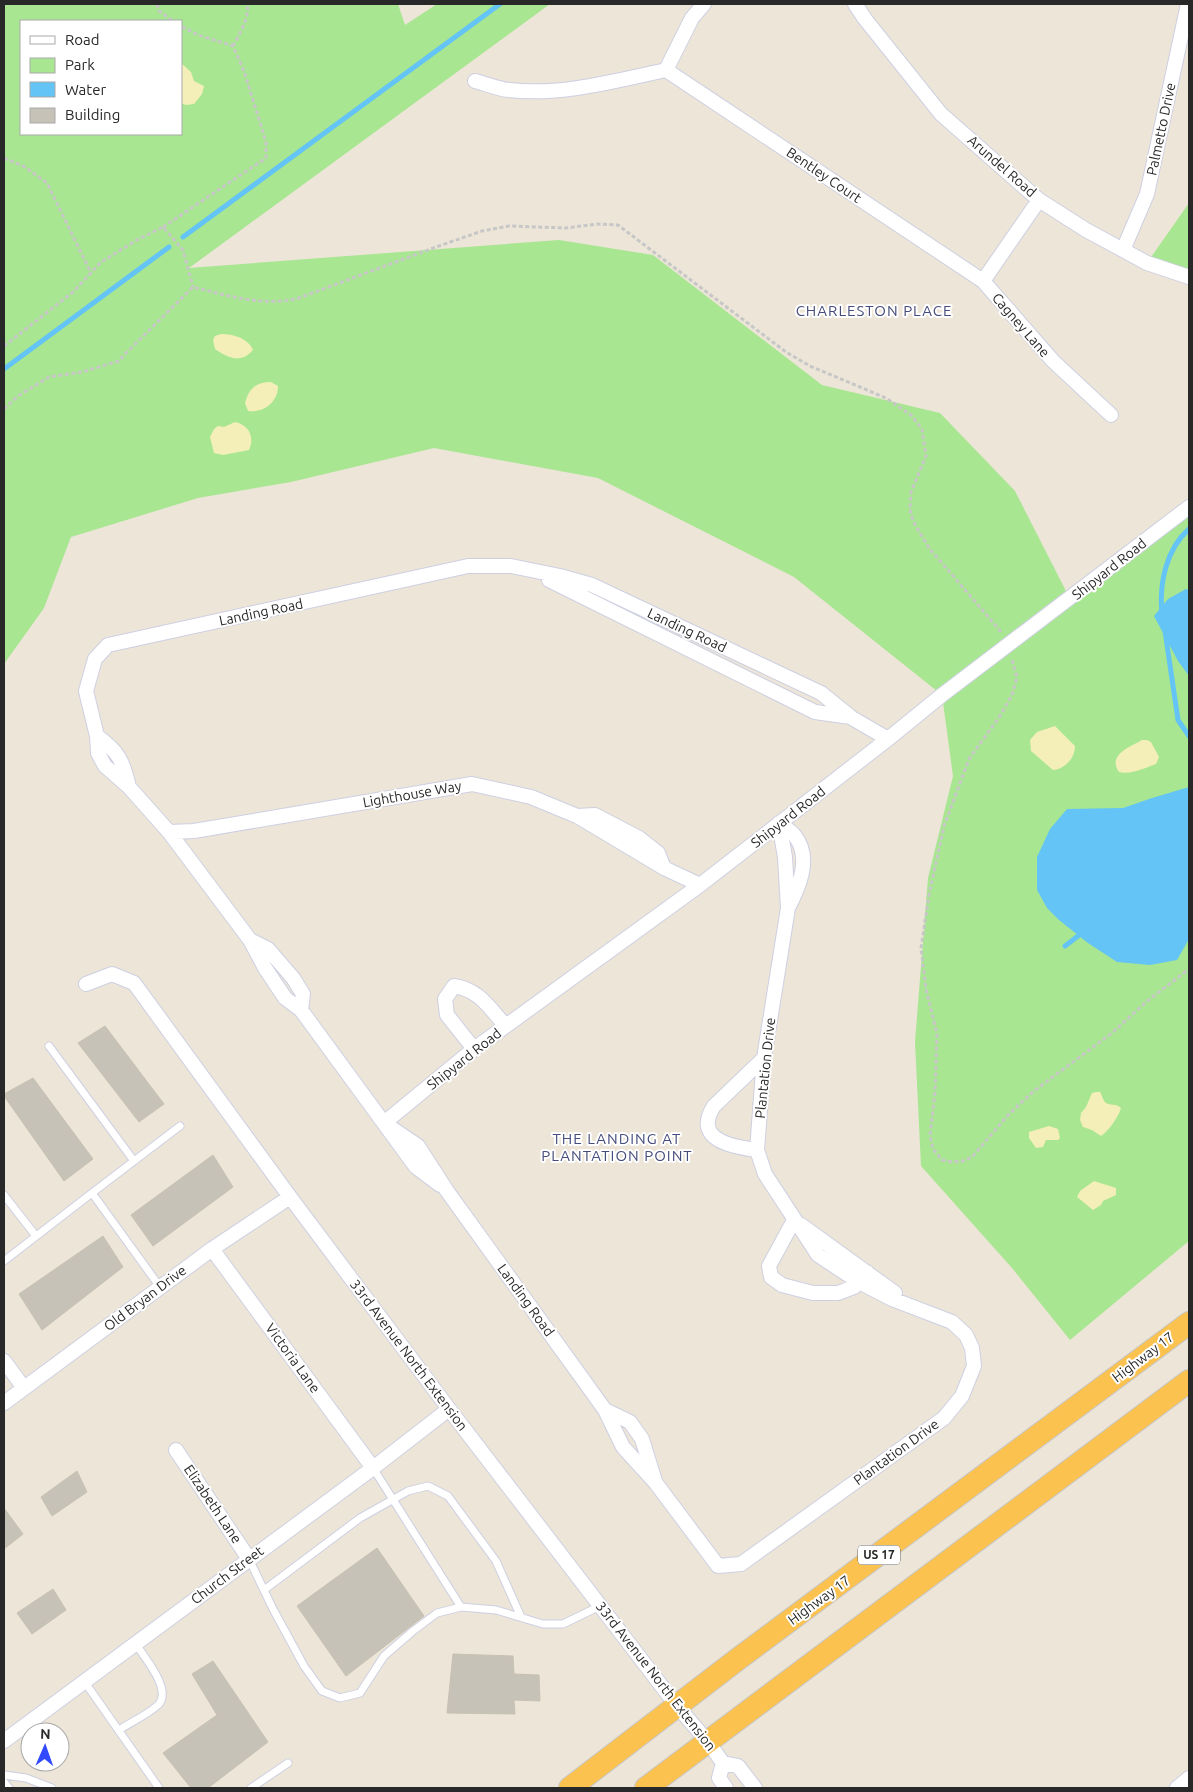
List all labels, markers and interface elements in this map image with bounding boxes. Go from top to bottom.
legend [20,20,182,135]
text: Road [65,31,100,48]
text: Park [65,56,95,73]
text: Water [65,81,106,98]
street label: Palmetto Drive [1143,81,1179,177]
text: Building [65,106,120,123]
street label: Arundel Road [964,132,1040,200]
street label: Bentley Court [783,144,865,206]
street label: Cagney Lane [989,290,1053,360]
district label: CHARLESTON PLACE [796,302,952,319]
street label: Shipyard Road [1069,535,1149,603]
street label: Landing Road [218,595,304,629]
street label: Landing Road [645,605,729,655]
street label: Lighthouse Way [361,777,463,811]
street label: Shipyard Road [748,783,828,851]
street label: Plantation Drive [752,1017,778,1119]
street label: Shipyard Road [424,1025,504,1093]
district label: THE LANDING AT PLANTATION POINT [541,1130,693,1164]
street label: Landing Road [494,1261,558,1339]
street label: Old Bryan Drive [101,1262,189,1334]
street label: 33rd Avenue North Extension [347,1276,471,1434]
street label: Victoria Lane [262,1320,324,1396]
street label: Highway 17 [1109,1329,1177,1385]
street label: Plantation Drive [850,1416,942,1488]
street label: Elizabeth Lane [181,1462,245,1546]
street label: Church Street [188,1542,267,1607]
road number: US 17 [858,1546,900,1564]
street label: Highway 17 [785,1572,853,1628]
street label: 33rd Avenue North Extension [593,1598,719,1754]
north arrow [20,1722,70,1772]
text: N [40,1726,51,1742]

